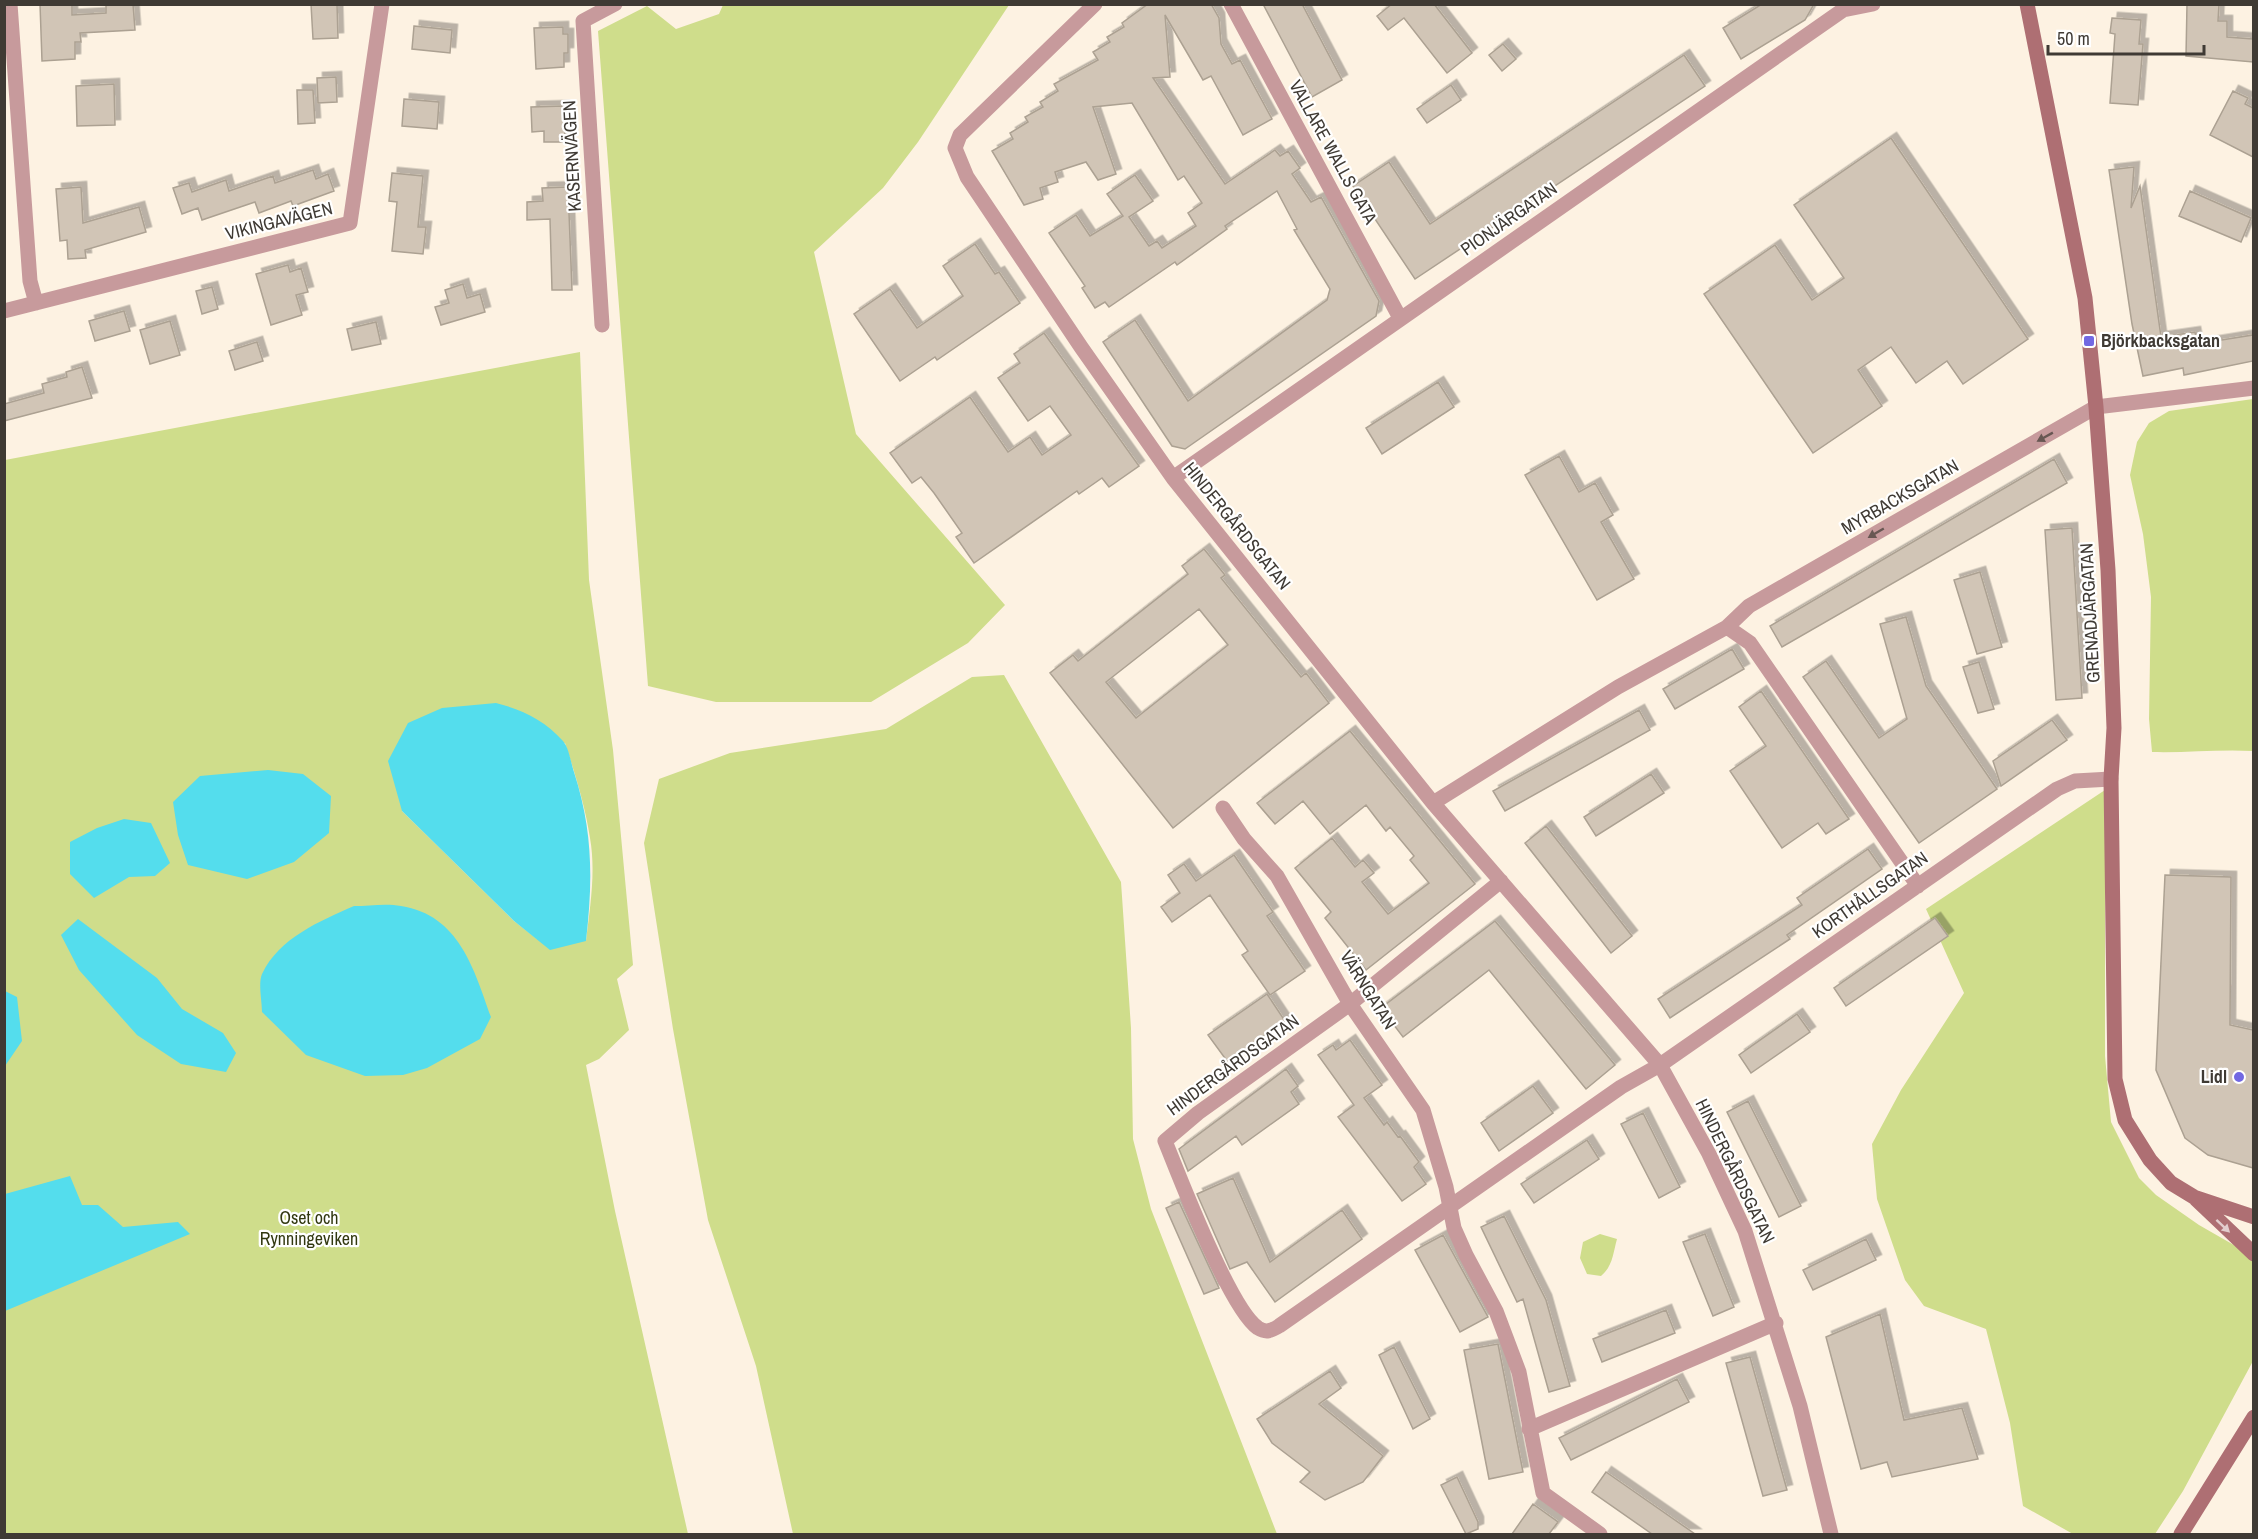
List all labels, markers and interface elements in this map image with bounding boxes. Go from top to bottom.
scale bar [2048,18,2204,56]
text: 50 m [2057,26,2090,51]
street label: VALLARE WALLS GATA [1283,75,1383,228]
street label: KASERNVÄGEN [556,100,587,212]
street label: PIONJÄRGATAN [1455,176,1562,261]
street label: VIKINGAVÄGEN [223,195,335,246]
place label: Björkbacksgatan [2101,328,2220,353]
marker: Björkbacksgatan [2082,334,2096,348]
one-way arrow [2036,432,2053,442]
street label: MYRBACKSGATAN [1837,453,1963,540]
street label: HINDERGÅRDSGATAN [1178,457,1297,595]
one-way arrow [1868,528,1884,539]
street label: GRENADJÄRGATAN [2073,543,2106,683]
street label: KORTHÅLLSGATAN [1807,845,1933,944]
street label: VÄRNGATAN [1334,946,1403,1034]
street label: HINDERGÅRDSGATAN [1162,1008,1304,1121]
place label: Lidl [2201,1064,2227,1089]
marker: Lidl [2232,1070,2246,1084]
street label: HINDERGÅRDSGATAN [1690,1094,1781,1247]
park label: Oset och Rynningeviken [260,1205,358,1251]
one-way arrow [2215,1219,2230,1232]

